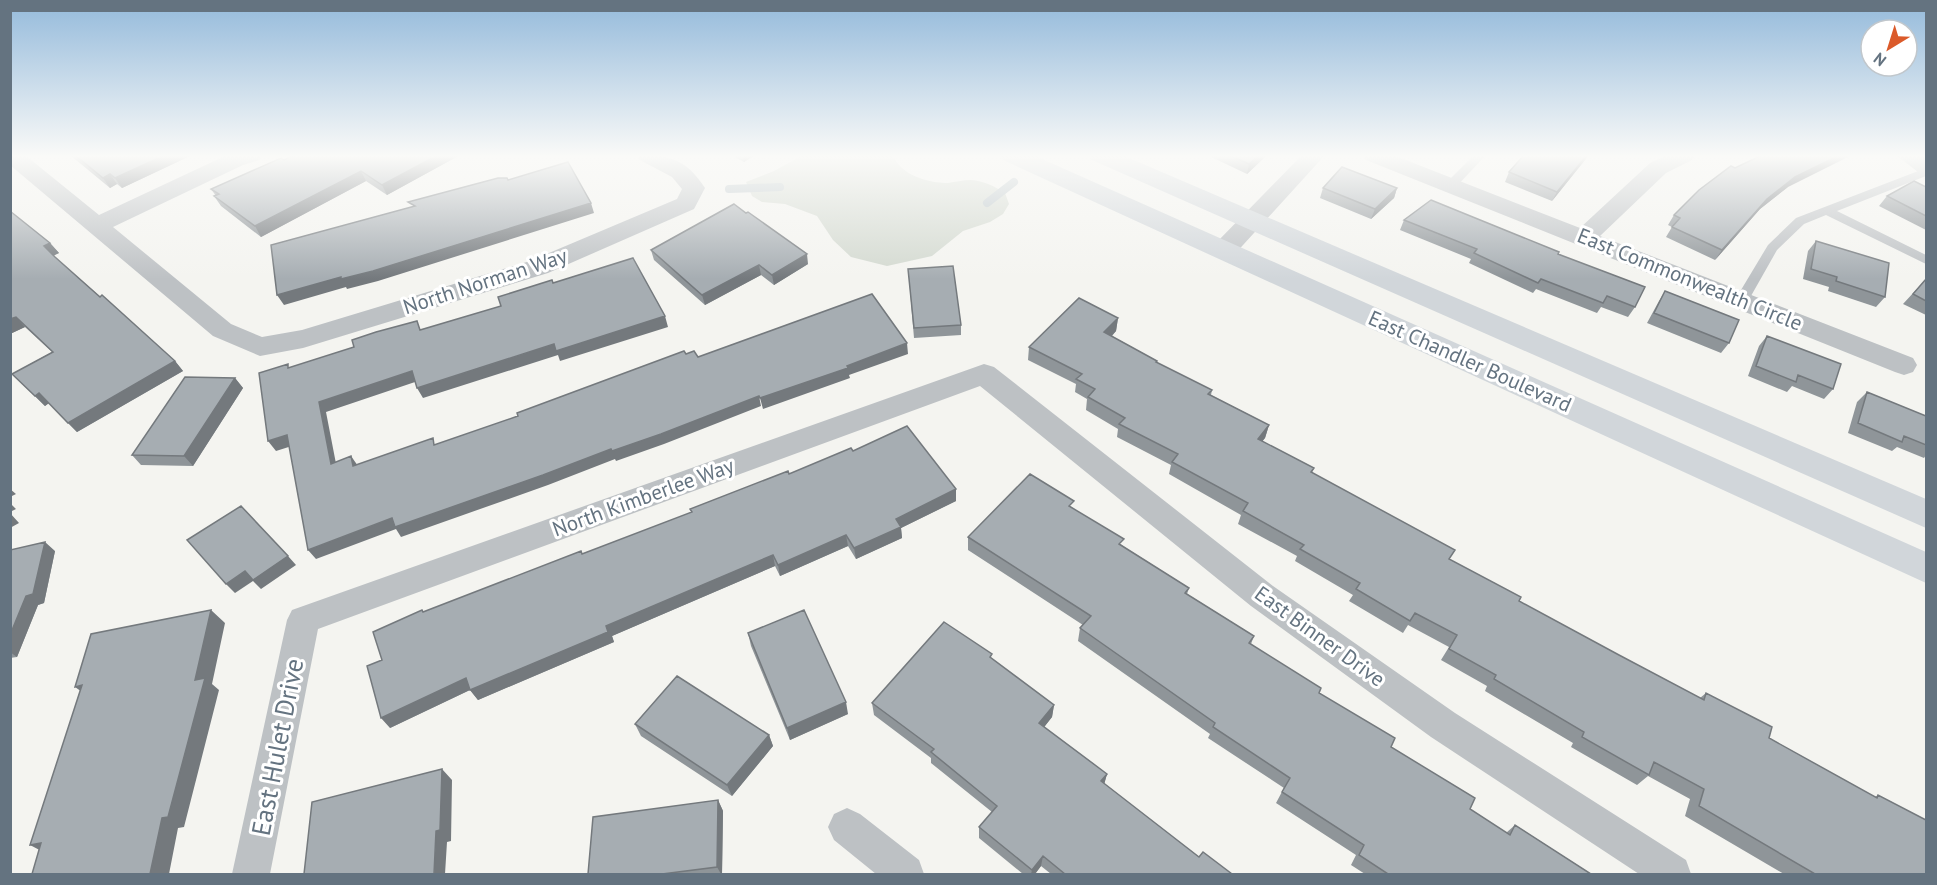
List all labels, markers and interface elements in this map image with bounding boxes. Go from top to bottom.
north arrow [1859,18,1919,78]
text: N [1869,49,1890,71]
street label: East Commonwealth Circle [1574,221,1806,337]
street label: North Norman Way [400,242,571,320]
street label: East Chandler Boulevard [1364,304,1576,418]
street label: North Kimberlee Way [549,452,738,542]
street label: East Binner Drive [1250,580,1390,692]
street label: East Hulet Drive [244,656,310,838]

